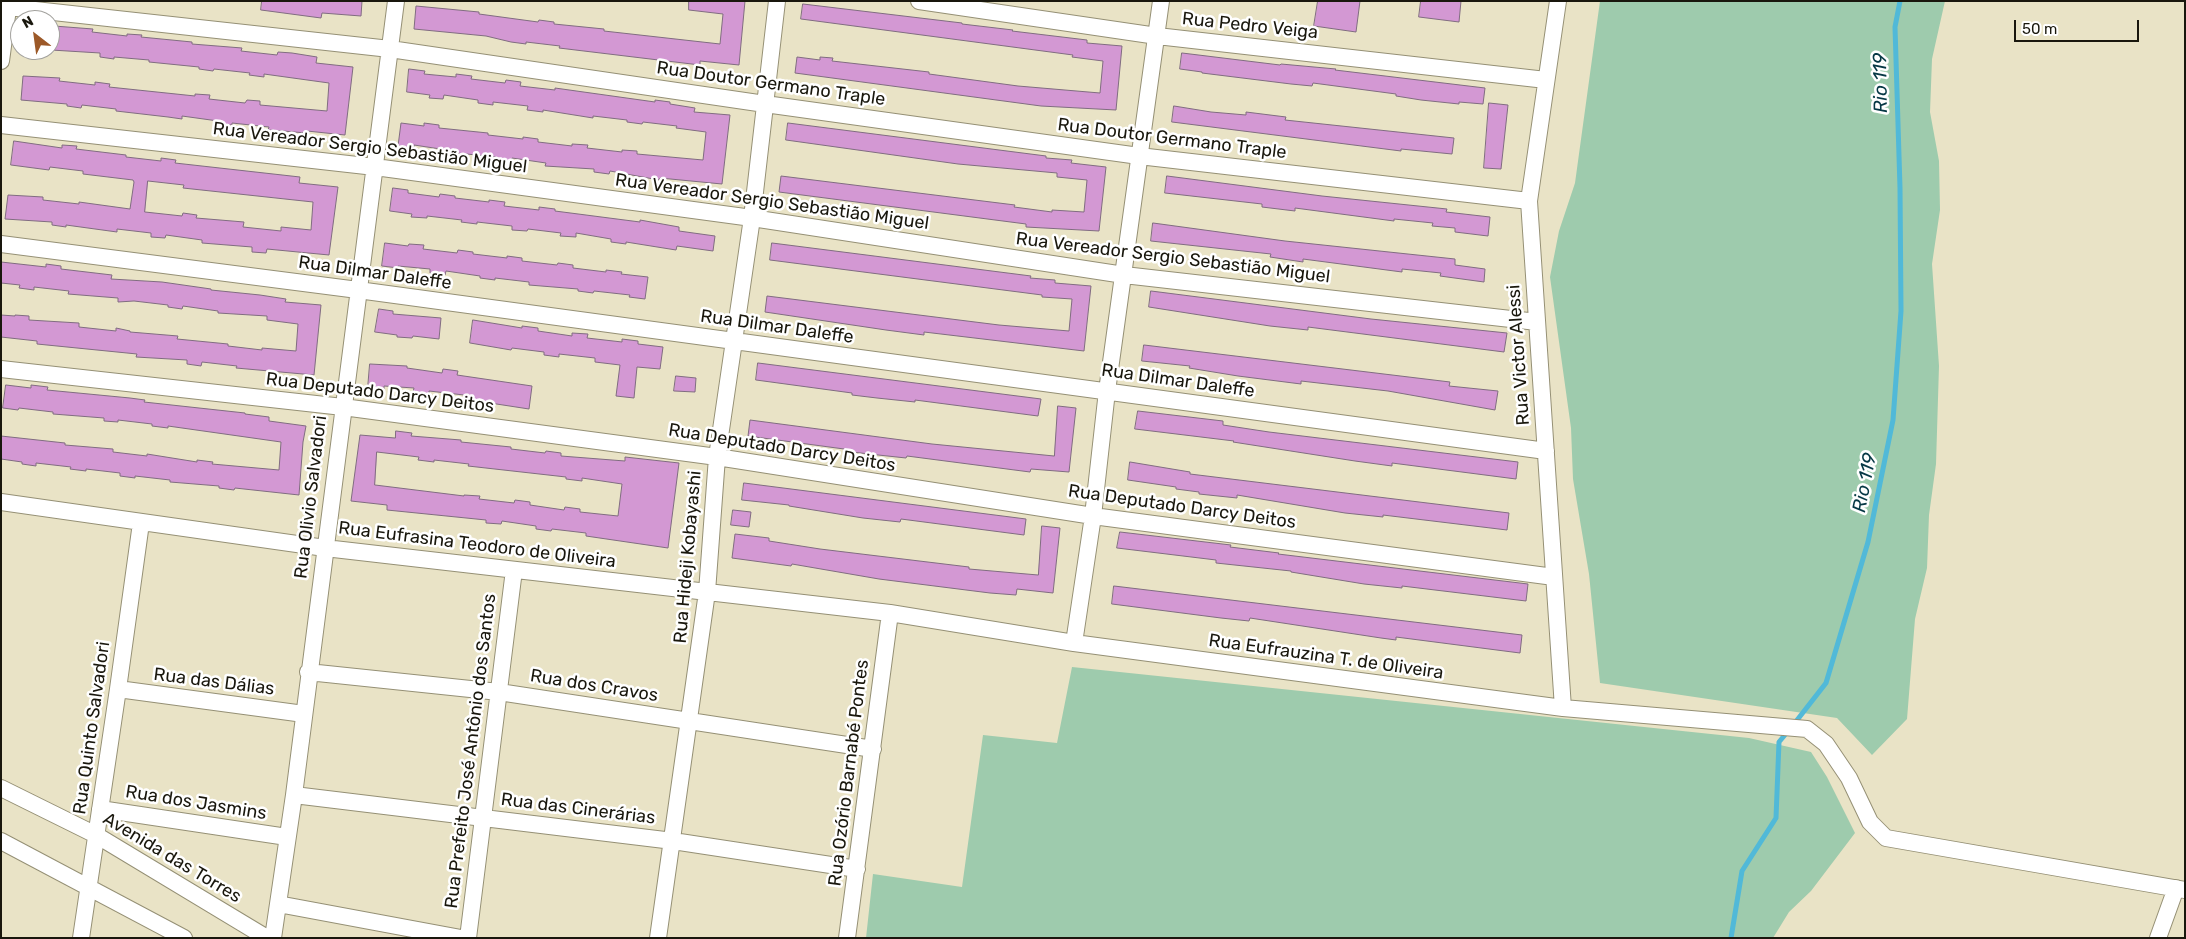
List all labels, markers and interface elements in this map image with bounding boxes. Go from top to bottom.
street label: Rua Pedro Veiga [1181,8,1319,44]
north arrow [10,10,60,60]
scale bar [2016,10,2141,42]
text: N [19,13,36,32]
text: 50 m [2022,20,2057,38]
water label: Rio 119 [1869,53,1893,113]
street label: Rua Doutor Germano Traple [655,57,887,111]
street label: Rua Doutor Germano Traple [1056,114,1288,164]
street label: Rua Vereador Sergio Sebastião Miguel [212,118,528,178]
street label: Rua Vereador Sergio Sebastião Miguel [614,169,930,235]
street label: Rua Vereador Sergio Sebastião Miguel [1015,228,1331,288]
street label: Rua Dilmar Daleffe [297,252,453,294]
street label: Rua Victor Alessi [1503,284,1535,426]
street label: Rua Dilmar Daleffe [699,306,855,348]
street label: Rua Dilmar Daleffe [1100,360,1256,402]
street label: Rua Deputado Darcy Deitos [265,368,495,418]
street label: Rua Olivio Salvadori [290,414,332,580]
street label: Rua Deputado Darcy Deitos [667,419,897,477]
water label: Rio 119 [1848,451,1882,515]
street label: Rua Hideji Kobayashi [670,470,706,644]
street label: Rua Deputado Darcy Deitos [1067,480,1297,534]
street label: Rua Eufrasina Teodoro de Oliveira [337,517,617,573]
street label: Rua Prefeito José Antônio dos Santos [441,592,501,910]
street label: Rua Eufrauzina T. de Oliveira [1207,630,1445,684]
street label: Rua Quinto Salvadori [69,640,115,816]
street label: Rua Ozório Barnabé Pontes [824,658,874,888]
street label: Rua das Dálias [152,664,276,700]
street label: Rua dos Cravos [529,665,659,707]
street label: Rua dos Jasmins [124,781,268,825]
street label: Rua das Cinerárias [500,789,656,829]
street label: Avenida das Torres [99,808,245,908]

